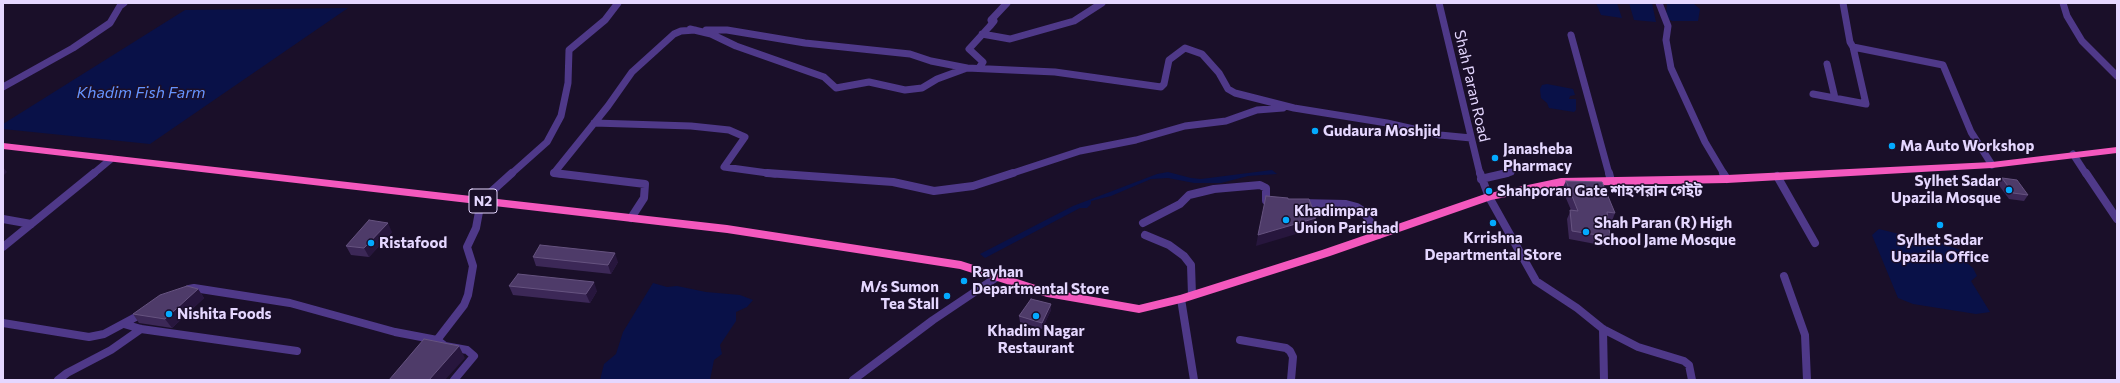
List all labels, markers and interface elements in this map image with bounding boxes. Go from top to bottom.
street label: Shah Paran Road [1450,28,1494,144]
water label: Khadim Fish Farm [76,83,206,103]
place label: Gudaura Moshjid [1323,122,1440,140]
marker: Gudaura Moshjid [1310,126,1320,136]
place label: Ma Auto Workshop [1900,137,2034,155]
place label: Janasheba Pharmacy [1503,140,1573,175]
marker: Ma Auto Workshop [1887,141,1897,151]
marker: Janasheba Pharmacy [1490,153,1500,163]
place label: Sylhet Sadar Upazila Mosque [1891,172,2001,207]
place label: Shahporan Gate শাহপরান গেইট [1497,182,1702,200]
marker: Sylhet Sadar Upazila Mosque [2004,185,2014,195]
marker: Shahporan Gate শাহপরান গেইট [1484,186,1494,196]
road number: N2 [469,189,497,213]
place label: Khadimpara Union Parishad [1294,202,1399,237]
place label: Shah Paran (R) High School Jame Mosque [1594,214,1736,249]
marker: Khadimpara Union Parishad [1281,215,1291,225]
marker: Krrishna Departmental Store [1488,218,1498,228]
marker: Sylhet Sadar Upazila Office [1935,220,1945,230]
marker: Shah Paran (R) High School Jame Mosque [1581,227,1591,237]
place label: Krrishna Departmental Store [1424,229,1562,264]
place label: Sylhet Sadar Upazila Office [1891,231,1989,266]
place label: Ristafood [379,234,447,252]
marker: Ristafood [366,238,376,248]
place label: Rayhan Departmental Store [972,263,1109,298]
marker: Rayhan Departmental Store [959,276,969,286]
place label: M/s Sumon Tea Stall [860,278,939,313]
marker: M/s Sumon Tea Stall [942,291,952,301]
place label: Nishita Foods [177,305,272,323]
marker: Nishita Foods [164,309,174,319]
marker: Khadim Nagar Restaurant [1031,311,1041,321]
place label: Khadim Nagar Restaurant [987,322,1085,357]

